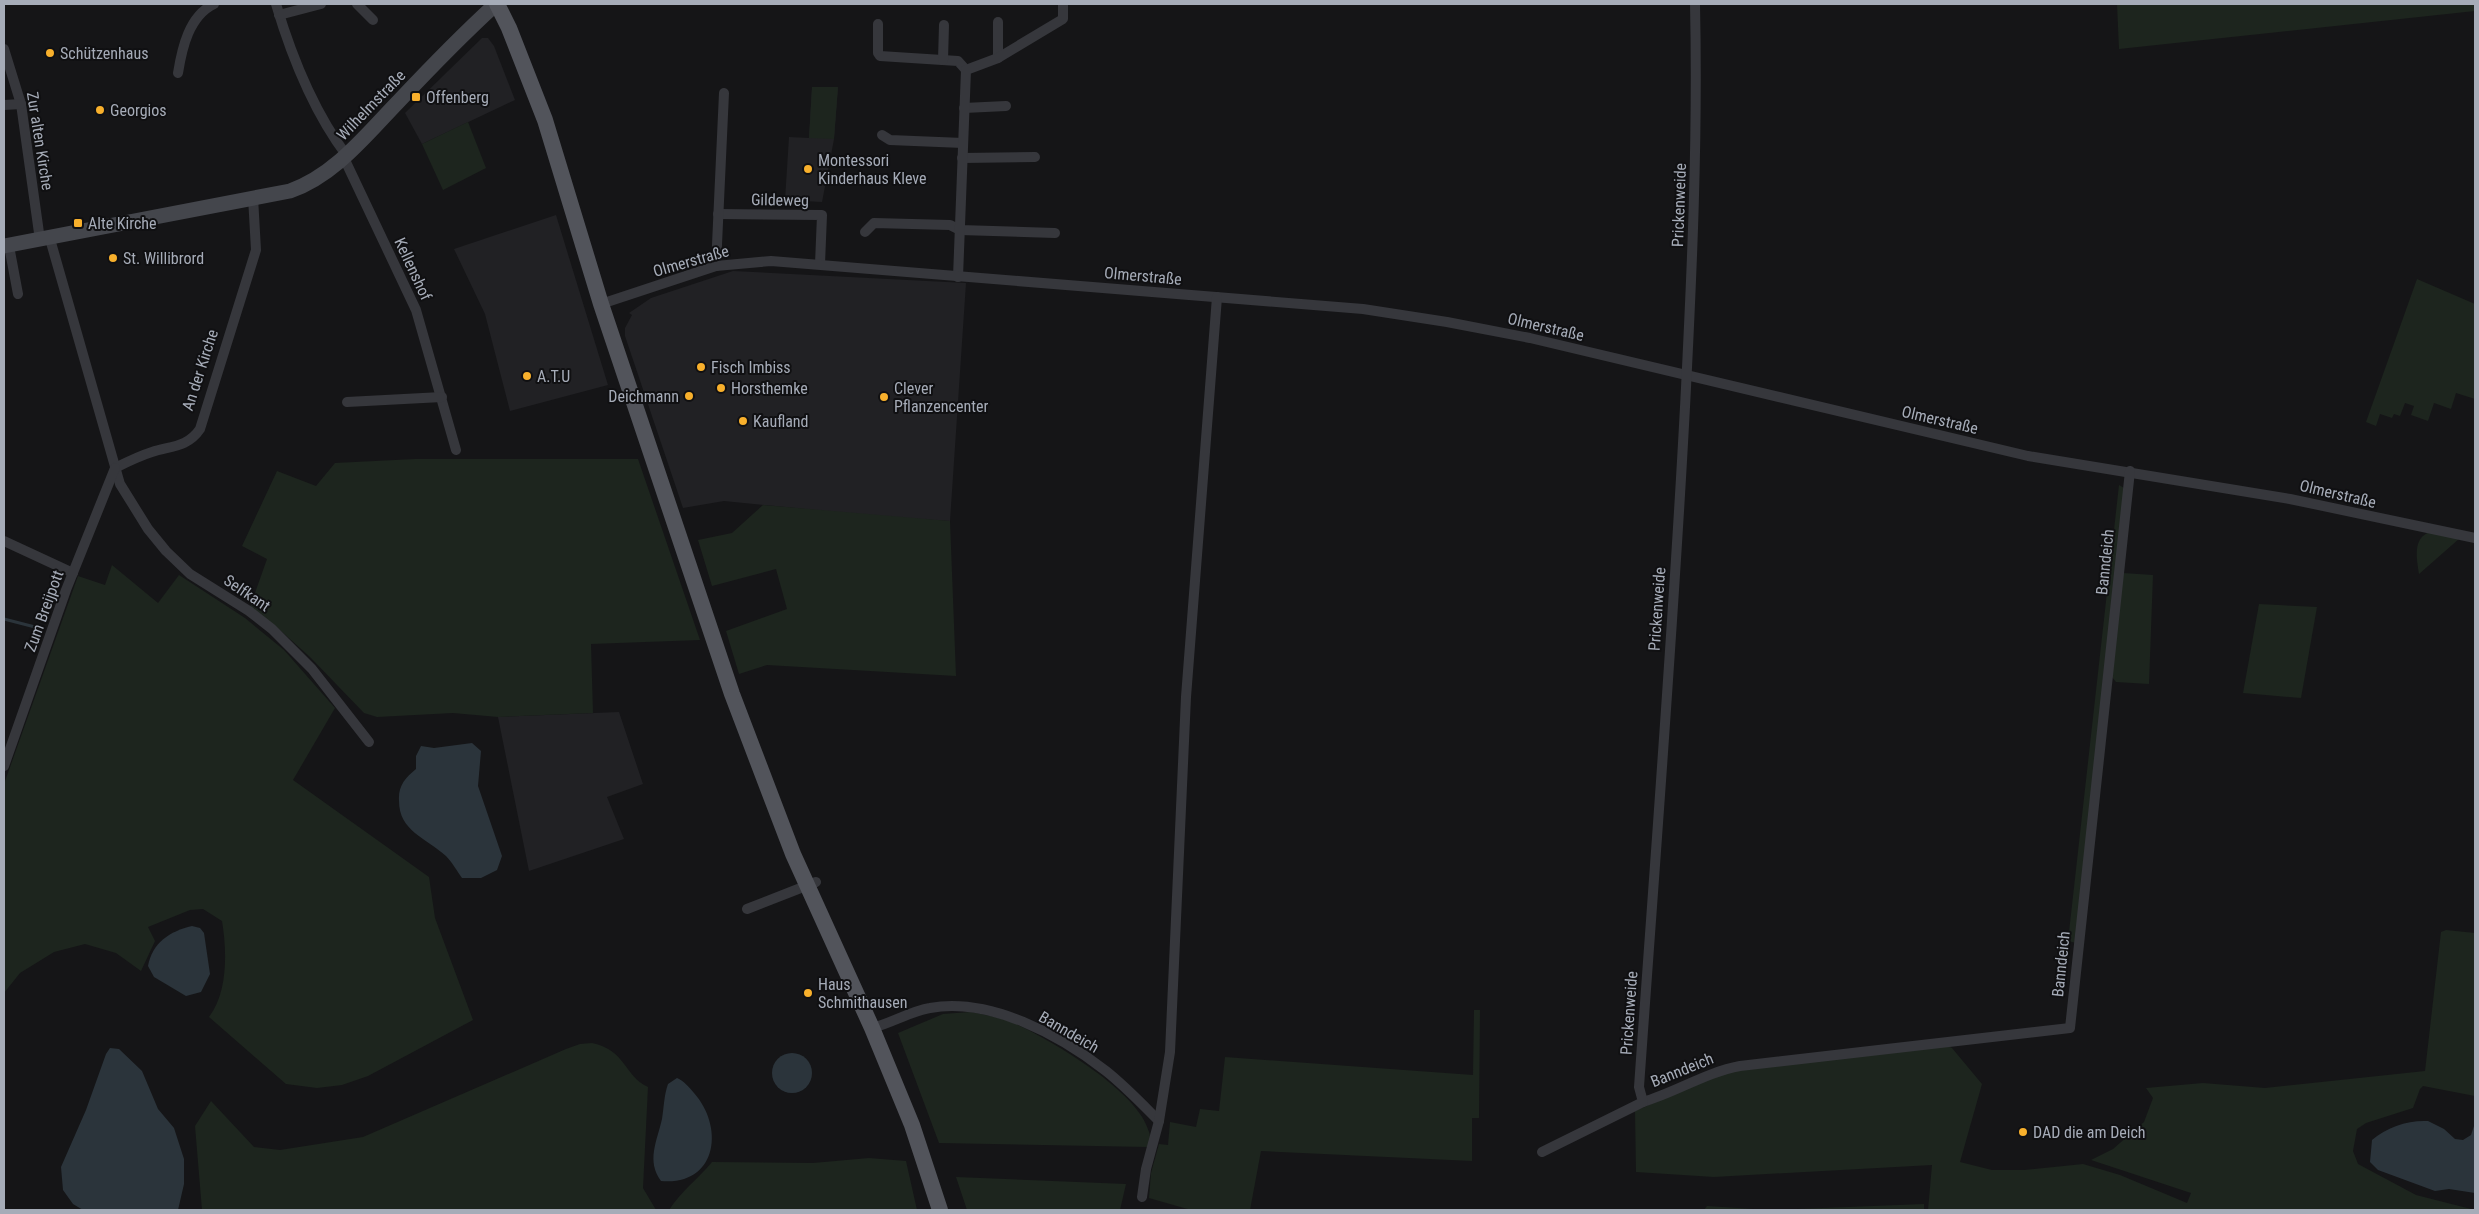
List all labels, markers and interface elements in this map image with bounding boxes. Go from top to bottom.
place label: Schützenhaus [60,44,148,63]
marker: Schützenhaus [44,47,56,59]
street label: Wilhelmstraße [333,66,409,144]
place label: Offenberg [426,88,489,107]
street label: Zur alten Kirche [23,91,57,191]
marker: Offenberg [410,91,422,103]
place label: Georgios [110,101,167,120]
marker: Georgios [94,104,106,116]
place label: Montessori Kinderhaus Kleve [818,151,927,188]
marker: Montessori Kinderhaus Kleve [802,163,814,175]
street label: Prickenweide [1668,163,1690,247]
street label: Gildeweg [751,190,809,210]
place label: Alte Kirche [88,214,157,233]
marker: Alte Kirche [72,217,84,229]
street label: Kellenshof [390,235,436,303]
street label: Olmerstraße [651,241,731,281]
place label: St. Willibrord [123,249,204,268]
marker: St. Willibrord [107,252,119,264]
street label: Olmerstraße [1103,263,1183,289]
street label: Olmerstraße [1506,309,1586,345]
street label: An der Kirche [178,327,222,413]
place label: Fisch Imbiss [711,358,791,377]
marker: Fisch Imbiss [695,361,707,373]
place label: A.T.U [537,367,570,386]
marker: A.T.U [521,370,533,382]
place label: Horsthemke [731,379,808,398]
place label: Clever Pflanzencenter [894,379,988,416]
marker: Horsthemke [715,382,727,394]
place label: Deichmann [608,387,679,406]
marker: Deichmann [683,390,695,402]
marker: Clever Pflanzencenter [878,391,890,403]
street label: Olmerstraße [1900,402,1980,438]
place label: Kaufland [753,412,809,431]
marker: Kaufland [737,415,749,427]
street label: Olmerstraße [2298,476,2378,512]
street label: Banndeich [2092,528,2118,596]
street label: Prickenweide [1645,566,1669,652]
street label: Zum Breijpott [20,567,68,654]
street label: Selfkant [220,571,274,616]
street label: Banndeich [2048,930,2074,998]
street label: Prickenweide [1617,970,1641,1056]
place label: Haus Schmithausen [818,975,908,1012]
marker: Haus Schmithausen [802,987,814,999]
street label: Banndeich [1036,1007,1102,1057]
street label: Banndeich [1648,1049,1716,1091]
place label: DAD die am Deich [2033,1123,2146,1142]
marker: DAD die am Deich [2017,1126,2029,1138]

